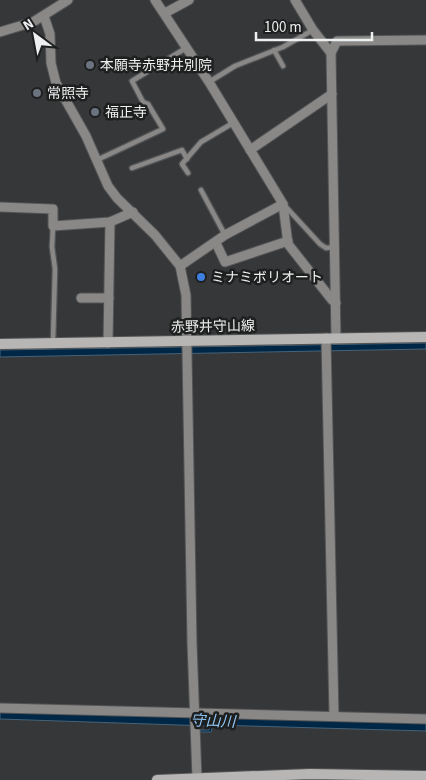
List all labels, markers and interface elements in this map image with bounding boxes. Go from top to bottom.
north arrow [10,10,60,60]
scale bar [256,10,372,42]
text: N [19,14,38,36]
text: 100 m [264,17,302,38]
place label: 本願寺赤野井別院 [100,56,212,76]
marker: 本願寺赤野井別院 [84,59,96,71]
place label: 常照寺 [47,84,89,104]
marker: 常照寺 [31,87,43,99]
place label: 福正寺 [105,103,147,123]
marker: 福正寺 [89,106,101,118]
place label: ミナミボリオート [211,268,323,288]
marker: ミナミボリオート [195,271,207,283]
street label: 赤野井守山線 [171,316,255,338]
water label: 守山川 [190,710,238,733]

